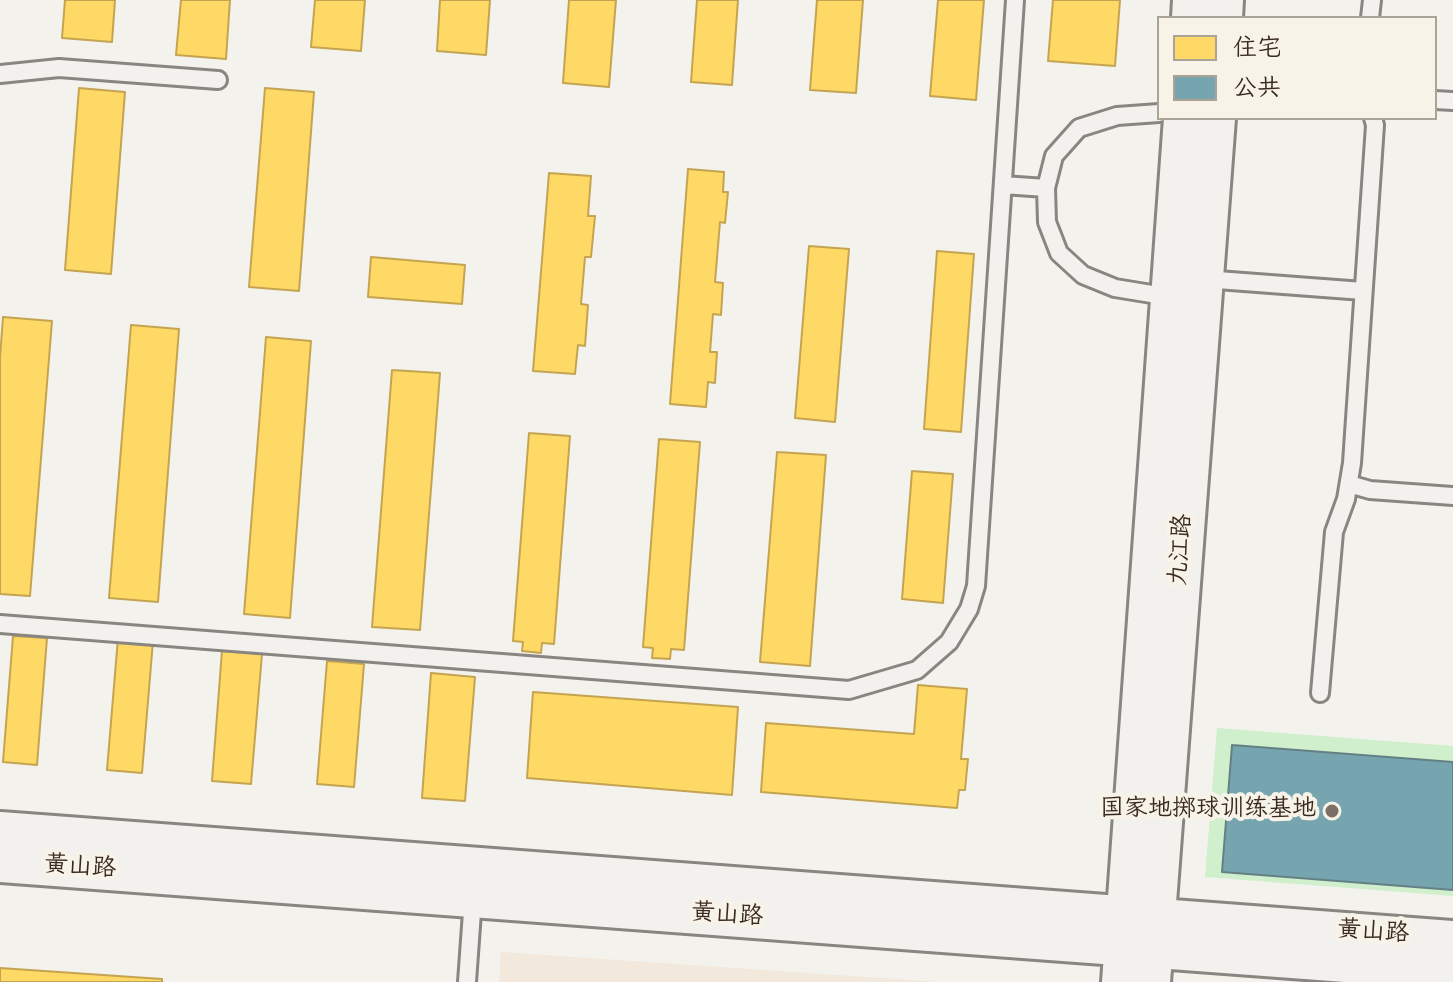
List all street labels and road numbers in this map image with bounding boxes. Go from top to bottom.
street label: 九江路 [1166,513,1200,587]
street label: 黄山路 [43,852,117,886]
street label: 黄山路 [690,900,764,934]
street label: 黄山路 [1336,917,1410,951]

